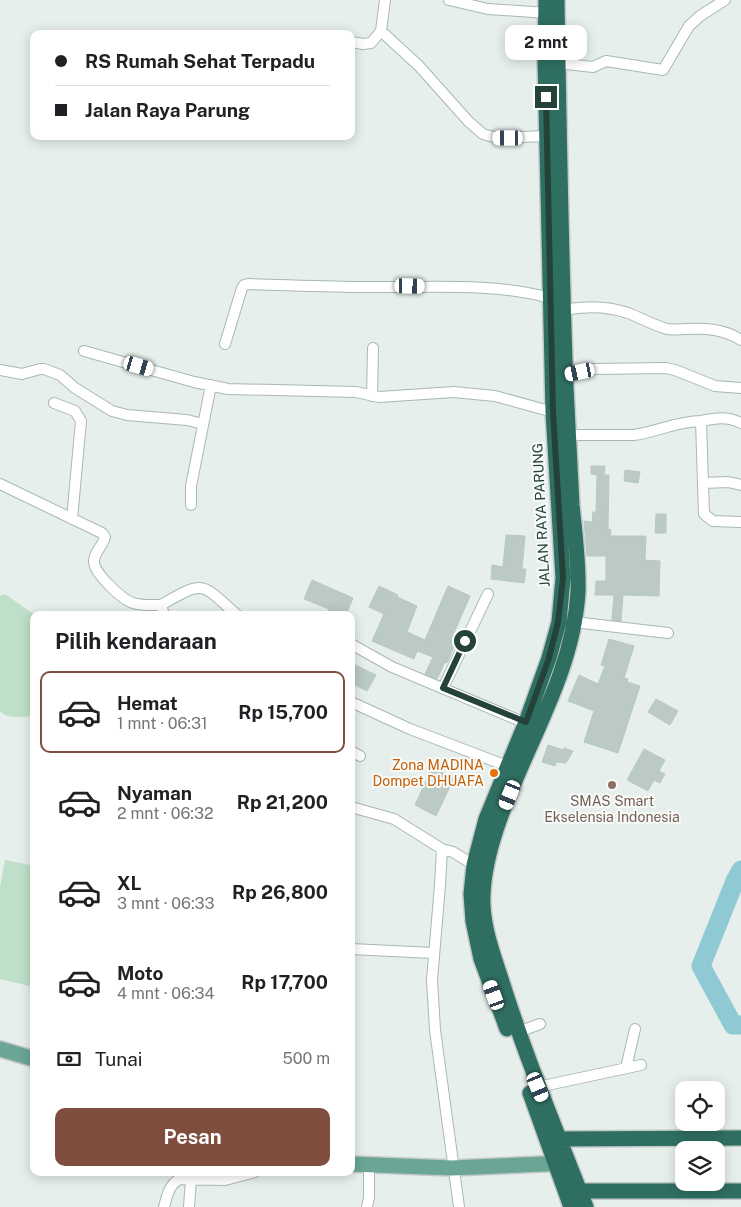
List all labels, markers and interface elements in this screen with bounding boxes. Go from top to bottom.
callout: 2 mnt [505,24,587,59]
text: 2 mnt [524,33,568,52]
text: RS Rumah Sehat Terpadu [85,50,315,72]
route end [535,86,557,108]
text: Jalan Raya Parung [85,99,250,121]
car [493,131,523,146]
car [394,278,425,294]
car [122,355,155,377]
car [563,362,596,382]
street label: JALAN RAYA PARUNG [529,443,553,587]
text: Pilih kendaraan [55,628,217,654]
route start [454,630,476,652]
icon: car [57,690,102,735]
text: Hemat [117,692,178,714]
text: Rp 15,700 [238,701,328,723]
text: 1 mnt · 06:31 [117,714,208,733]
place label: Zona MADINA Dompet DHUAFA [373,757,484,789]
marker: Zona MADINA Dompet DHUAFA [488,767,500,779]
car [497,778,522,812]
marker: SMAS Smart Ekselensia Indonesia [606,779,618,791]
icon: car [57,780,102,825]
text: Nyaman [117,782,192,804]
text: Rp 21,200 [237,791,328,813]
place label: SMAS Smart Ekselensia Indonesia [544,793,680,825]
text: 2 mnt · 06:32 [117,804,214,823]
icon: car [57,870,102,915]
text: XL [117,872,142,894]
text: Rp 26,800 [232,881,328,903]
text: 3 mnt · 06:33 [117,894,215,913]
icon: car [57,960,102,1005]
text: Moto [117,962,163,984]
text: Rp 17,700 [241,971,328,993]
car [481,978,506,1012]
text: 4 mnt · 06:34 [117,984,215,1003]
icon: cash [55,1045,83,1073]
text: Tunai [95,1048,143,1070]
text: 500 m [283,1049,330,1068]
car [525,1070,550,1104]
map controls [675,1081,725,1191]
button: locate [675,1081,725,1131]
button: Pesan [55,1108,330,1166]
button: layers [675,1141,725,1191]

